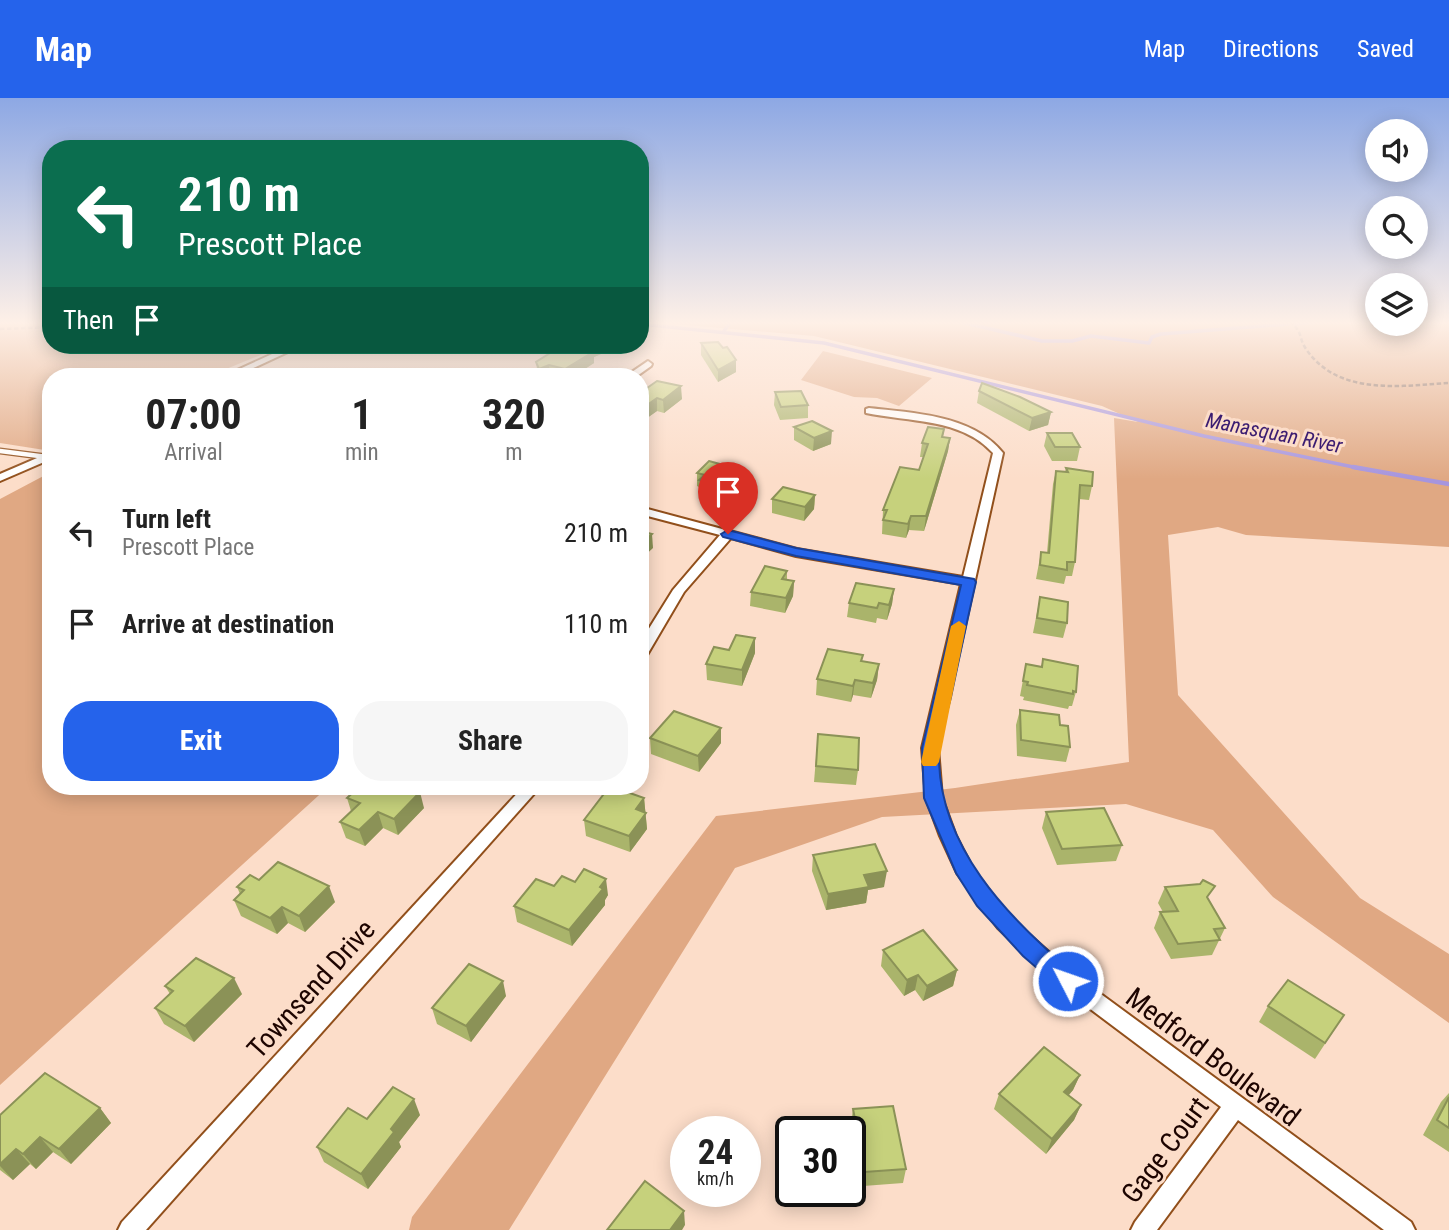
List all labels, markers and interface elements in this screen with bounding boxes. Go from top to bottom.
text: Map [35,30,92,69]
text: Map [1144,35,1185,63]
text: Directions [1223,35,1319,63]
text: Saved [1357,35,1414,63]
map controls [1365,119,1428,336]
button: sound [1365,119,1428,182]
text: 210 m [178,166,300,223]
icon: left [63,168,154,259]
button: search [1365,196,1428,259]
text: Prescott Place [178,225,362,263]
button: layers [1365,273,1428,336]
icon: arrive [128,301,166,339]
text: Then [63,305,114,335]
text: 07:00 [145,390,242,439]
text: 1 [351,390,372,439]
text: 320 [482,390,546,439]
water label: Manasquan River [1204,408,1345,458]
text: Arrival [164,439,223,466]
text: min [345,439,379,466]
text: m [505,439,522,466]
pin [698,462,758,534]
icon: arrive [709,473,747,511]
text: Turn left [122,504,211,534]
icon: left [63,514,101,552]
text: 210 m [564,518,628,548]
text: Prescott Place [122,534,254,561]
icon: arrive [63,605,101,643]
text: Arrive at destination [122,609,334,639]
text: 110 m [564,609,628,639]
button: Exit [63,701,339,781]
button: Share [353,701,628,781]
street label: Townsend Drive [240,913,382,1065]
position arrow [1031,944,1105,1018]
street label: Medford Boulevard [1120,981,1306,1133]
street label: Gage Court [1114,1090,1216,1210]
speed limit sign: 30 [775,1116,866,1207]
text: 24 [698,1132,733,1173]
text: km/h [697,1168,734,1189]

